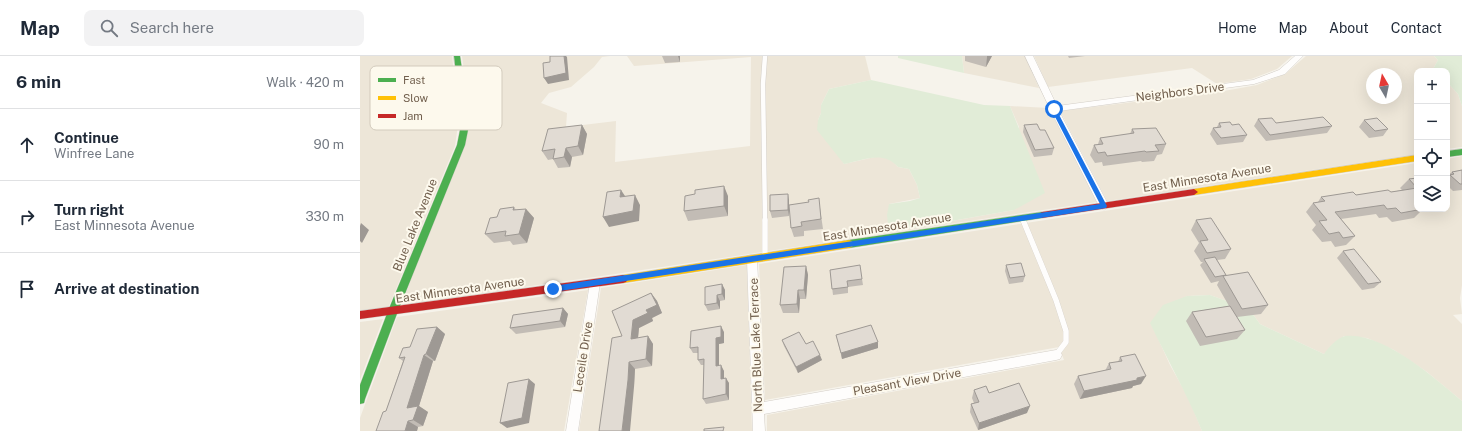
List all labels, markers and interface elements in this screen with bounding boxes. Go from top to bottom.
search box [84,10,364,46]
text: Map [20,17,60,39]
icon: search [98,17,120,39]
text: Search here [130,19,214,36]
text: Home [1218,20,1257,36]
text: Map [1279,20,1307,36]
text: About [1329,20,1369,36]
text: Contact [1391,20,1442,36]
legend [370,66,502,130]
north arrow [1366,68,1402,104]
map controls [1414,68,1450,212]
button: + [1414,68,1450,104]
text: 6 min [16,72,61,92]
text: Fast [403,74,425,86]
text: Walk · 420 m [266,75,344,90]
street label: Neighbors Drive [1135,80,1225,104]
text: Slow [403,92,429,104]
route start [1045,100,1063,118]
button: − [1414,104,1450,140]
text: Jam [403,110,423,122]
text: Continue [54,129,119,146]
icon: ahead [16,134,38,156]
text: 90 m [314,137,344,152]
button: locate [1414,140,1450,176]
text: Winfree Lane [54,146,134,161]
street label: East Minnesota Avenue [1142,161,1272,195]
street label: Blue Lake Avenue [390,176,440,273]
button: layers [1414,176,1450,212]
text: Turn right [54,201,124,218]
icon: right [16,206,38,228]
text: 330 m [305,209,344,224]
street label: East Minnesota Avenue [822,210,952,244]
text: East Minnesota Avenue [54,218,195,233]
street label: East Minnesota Avenue [395,274,525,306]
street label: North Blue Lake Terrace [747,277,765,412]
icon: arrive [16,278,38,300]
text: Arrive at destination [54,280,199,297]
route end [544,280,562,298]
street label: Leceile Drive [570,320,596,393]
street label: Pleasant View Drive [852,366,962,398]

